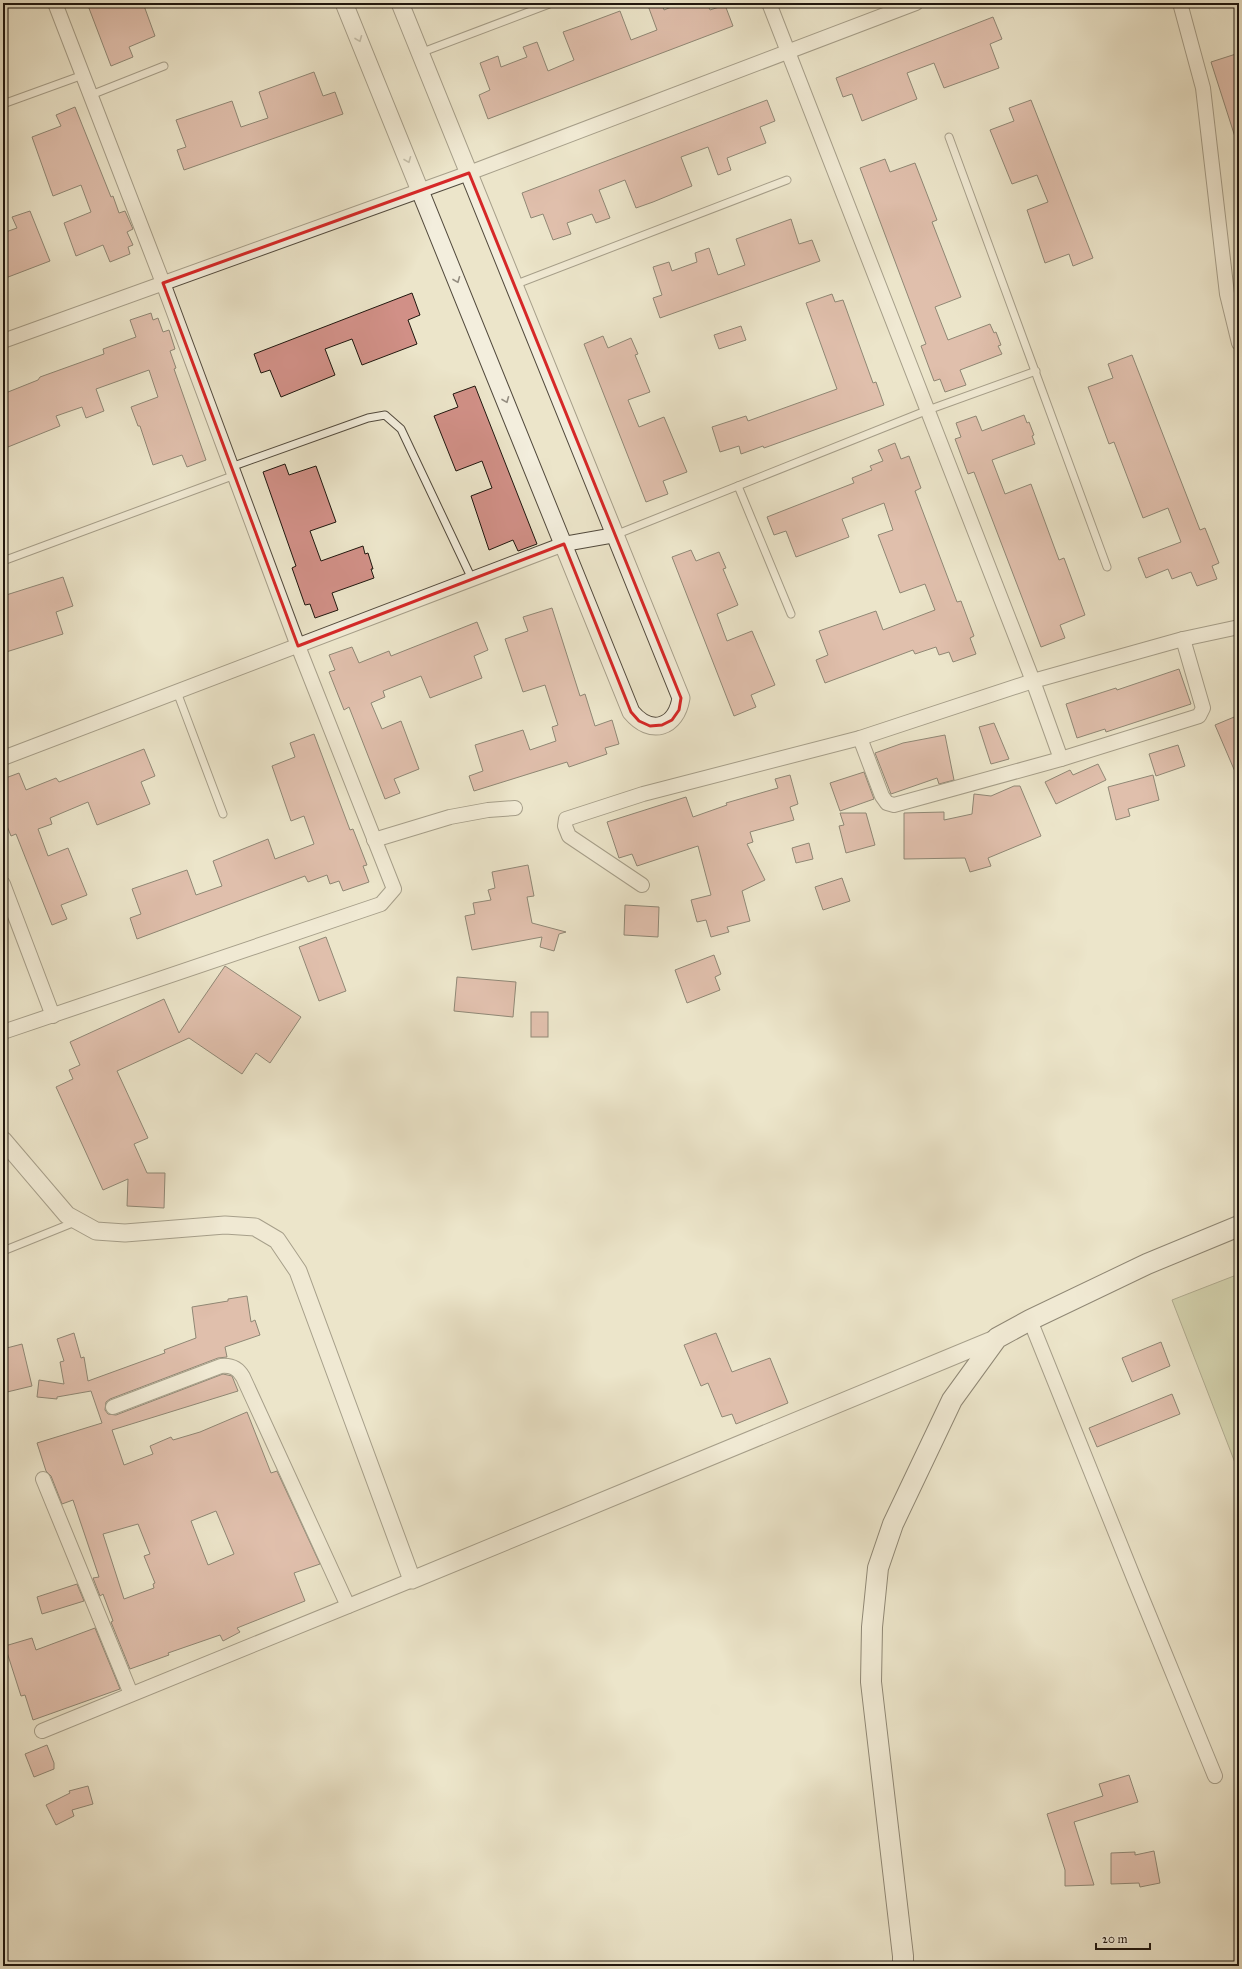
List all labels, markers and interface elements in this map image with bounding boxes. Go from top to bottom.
one-way arrow [354,36,362,43]
one-way arrow [403,156,411,163]
one-way arrow [452,276,460,283]
one-way arrow [501,397,509,404]
scale bar [1096,1925,1150,1951]
text: 20 m [1102,1932,1128,1946]

